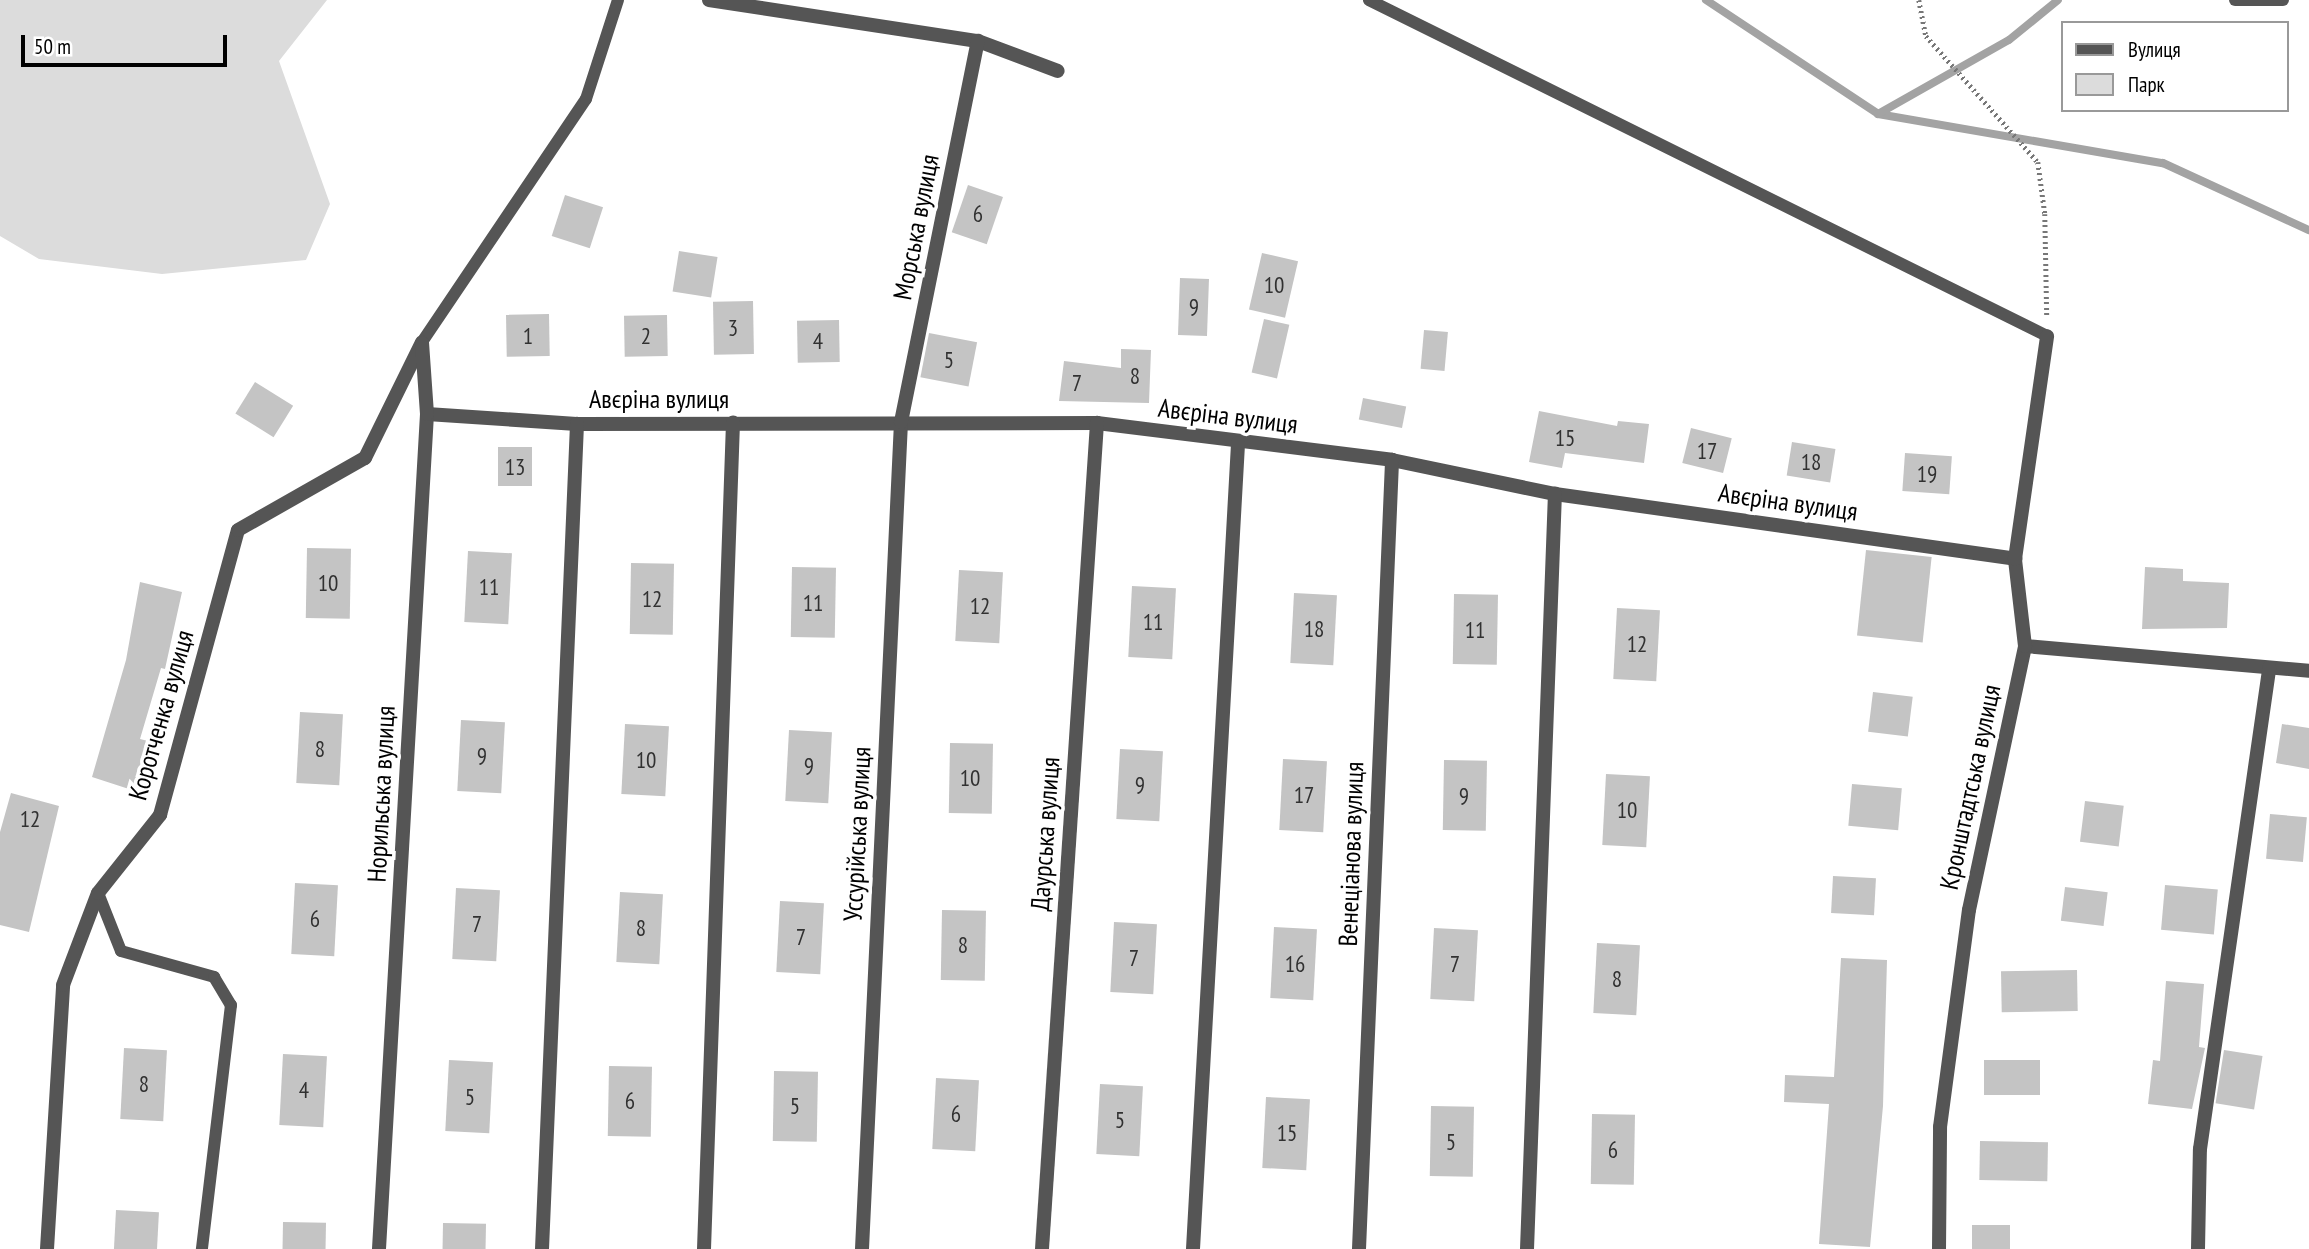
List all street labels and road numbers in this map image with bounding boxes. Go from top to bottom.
street label: Морська вулиця [887,152,945,302]
street label: Авєріна вулиця [589,383,729,415]
street label: Авєріна вулиця [1157,392,1299,440]
street label: Авєріна вулиця [1716,477,1860,527]
street label: Коротченка вулиця [122,627,200,803]
street label: Кронштадтська вулиця [1933,682,2007,892]
street label: Норильська вулиця [361,705,401,883]
street label: Уссурійська вулиця [837,746,877,922]
street label: Даурська вулиця [1024,756,1066,912]
street label: Венеціанова вулиця [1332,761,1370,947]

